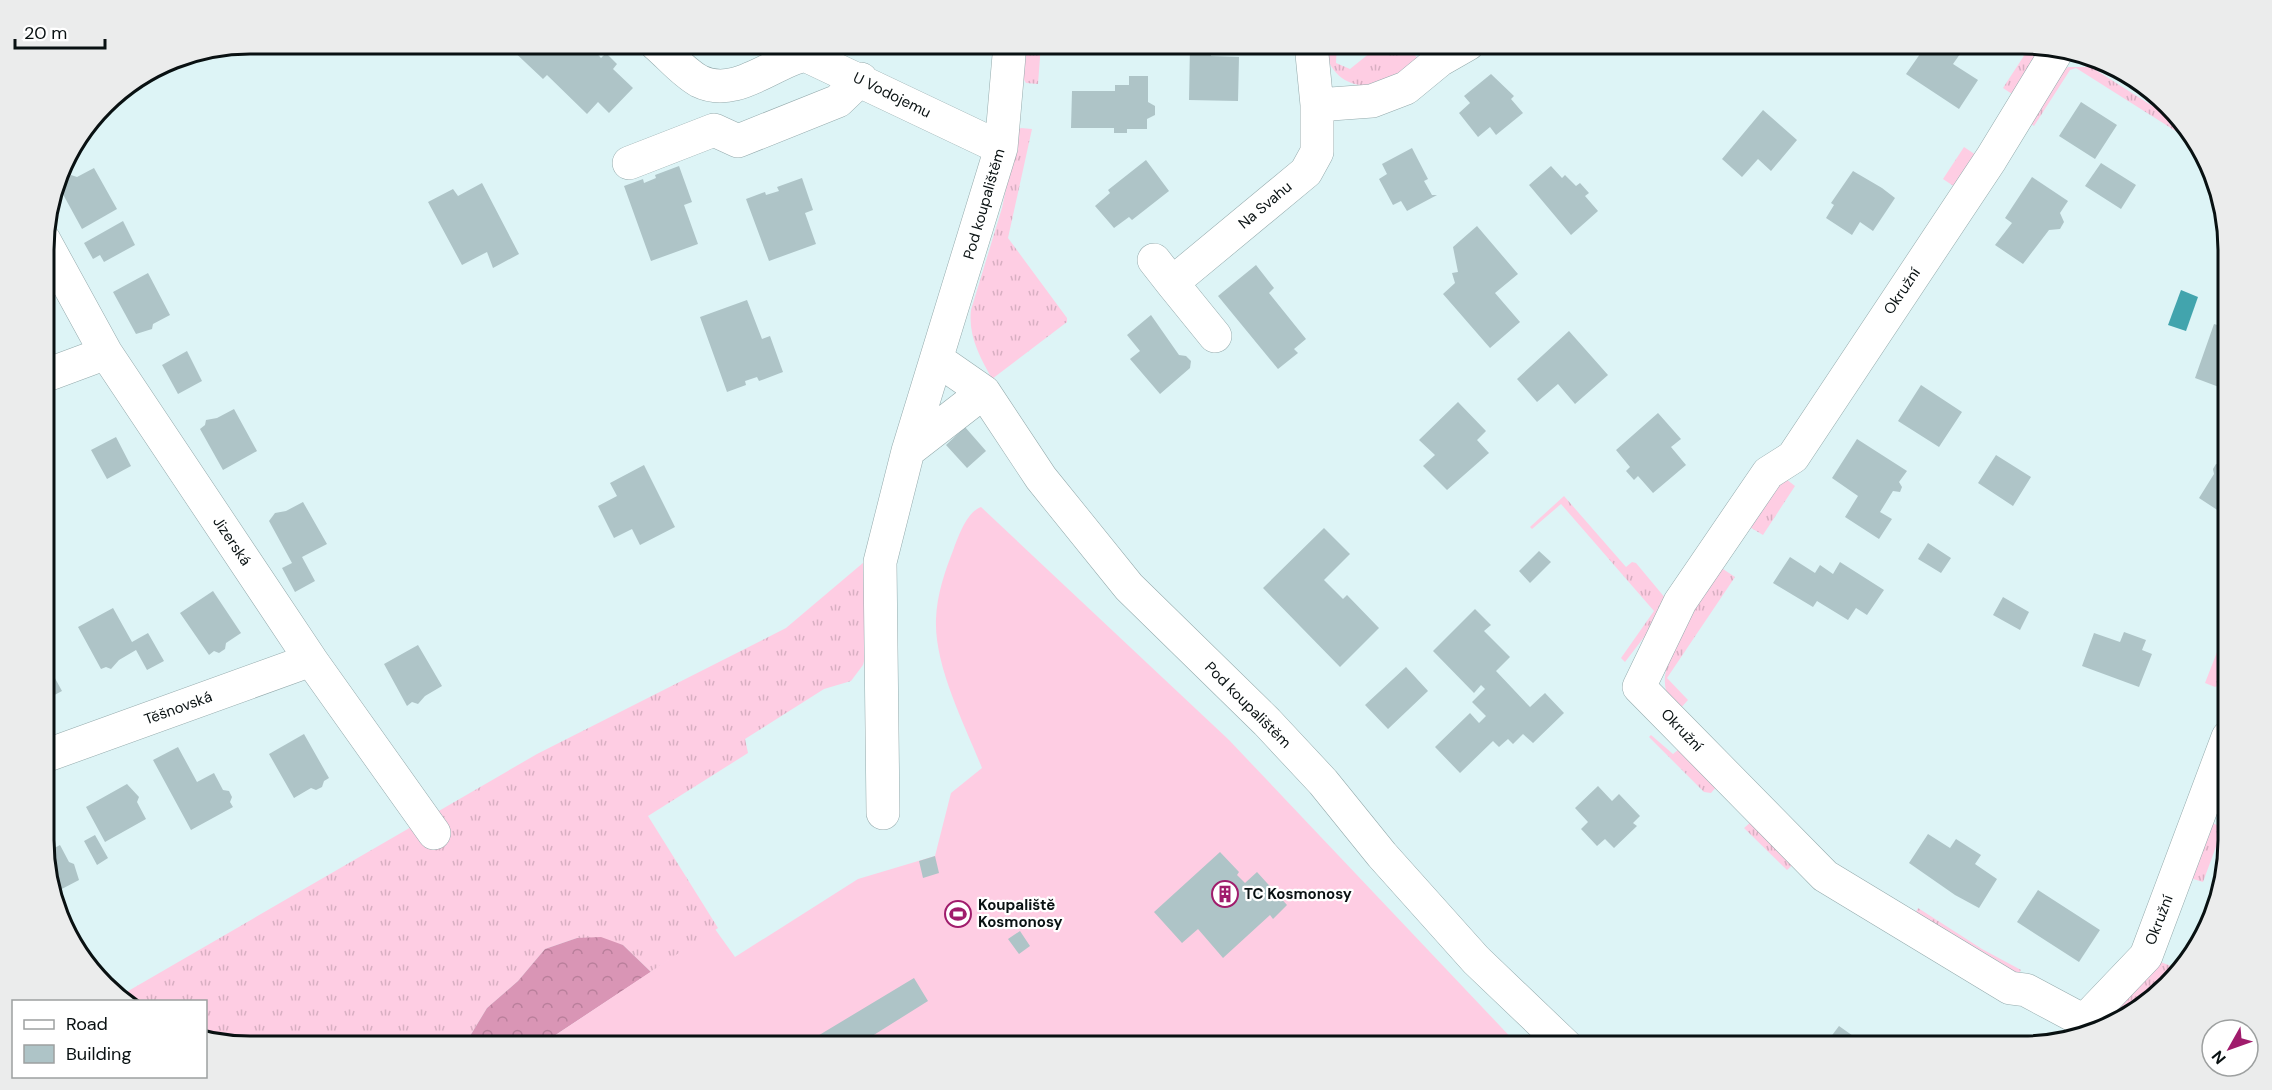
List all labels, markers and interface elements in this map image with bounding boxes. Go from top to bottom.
scale bar [15,12,105,50]
text: 20 m [24,21,67,45]
street label: U Vodojemu [850,68,934,122]
street label: Pod koupalištěm [959,146,1009,262]
street label: Na Svahu [1234,177,1296,233]
street label: Okružní [1879,263,1925,318]
street label: Jizerská [208,513,256,569]
street label: Pod koupalištěm [1201,658,1295,752]
street label: Těšnovská [141,686,215,730]
street label: Okružní [1657,704,1708,756]
building icon: TC Kosmonosy [1210,879,1240,909]
place label: TC Kosmonosy [1244,884,1352,904]
street label: Okružní [2140,891,2178,948]
place label: Koupaliště Kosmonosy [978,895,1063,932]
sports icon: Koupaliště Kosmonosy [943,899,973,929]
legend [12,1000,207,1078]
text: Road [66,1012,108,1036]
north arrow [2200,1018,2260,1078]
text: Building [66,1042,131,1066]
text: N [2207,1046,2231,1069]

